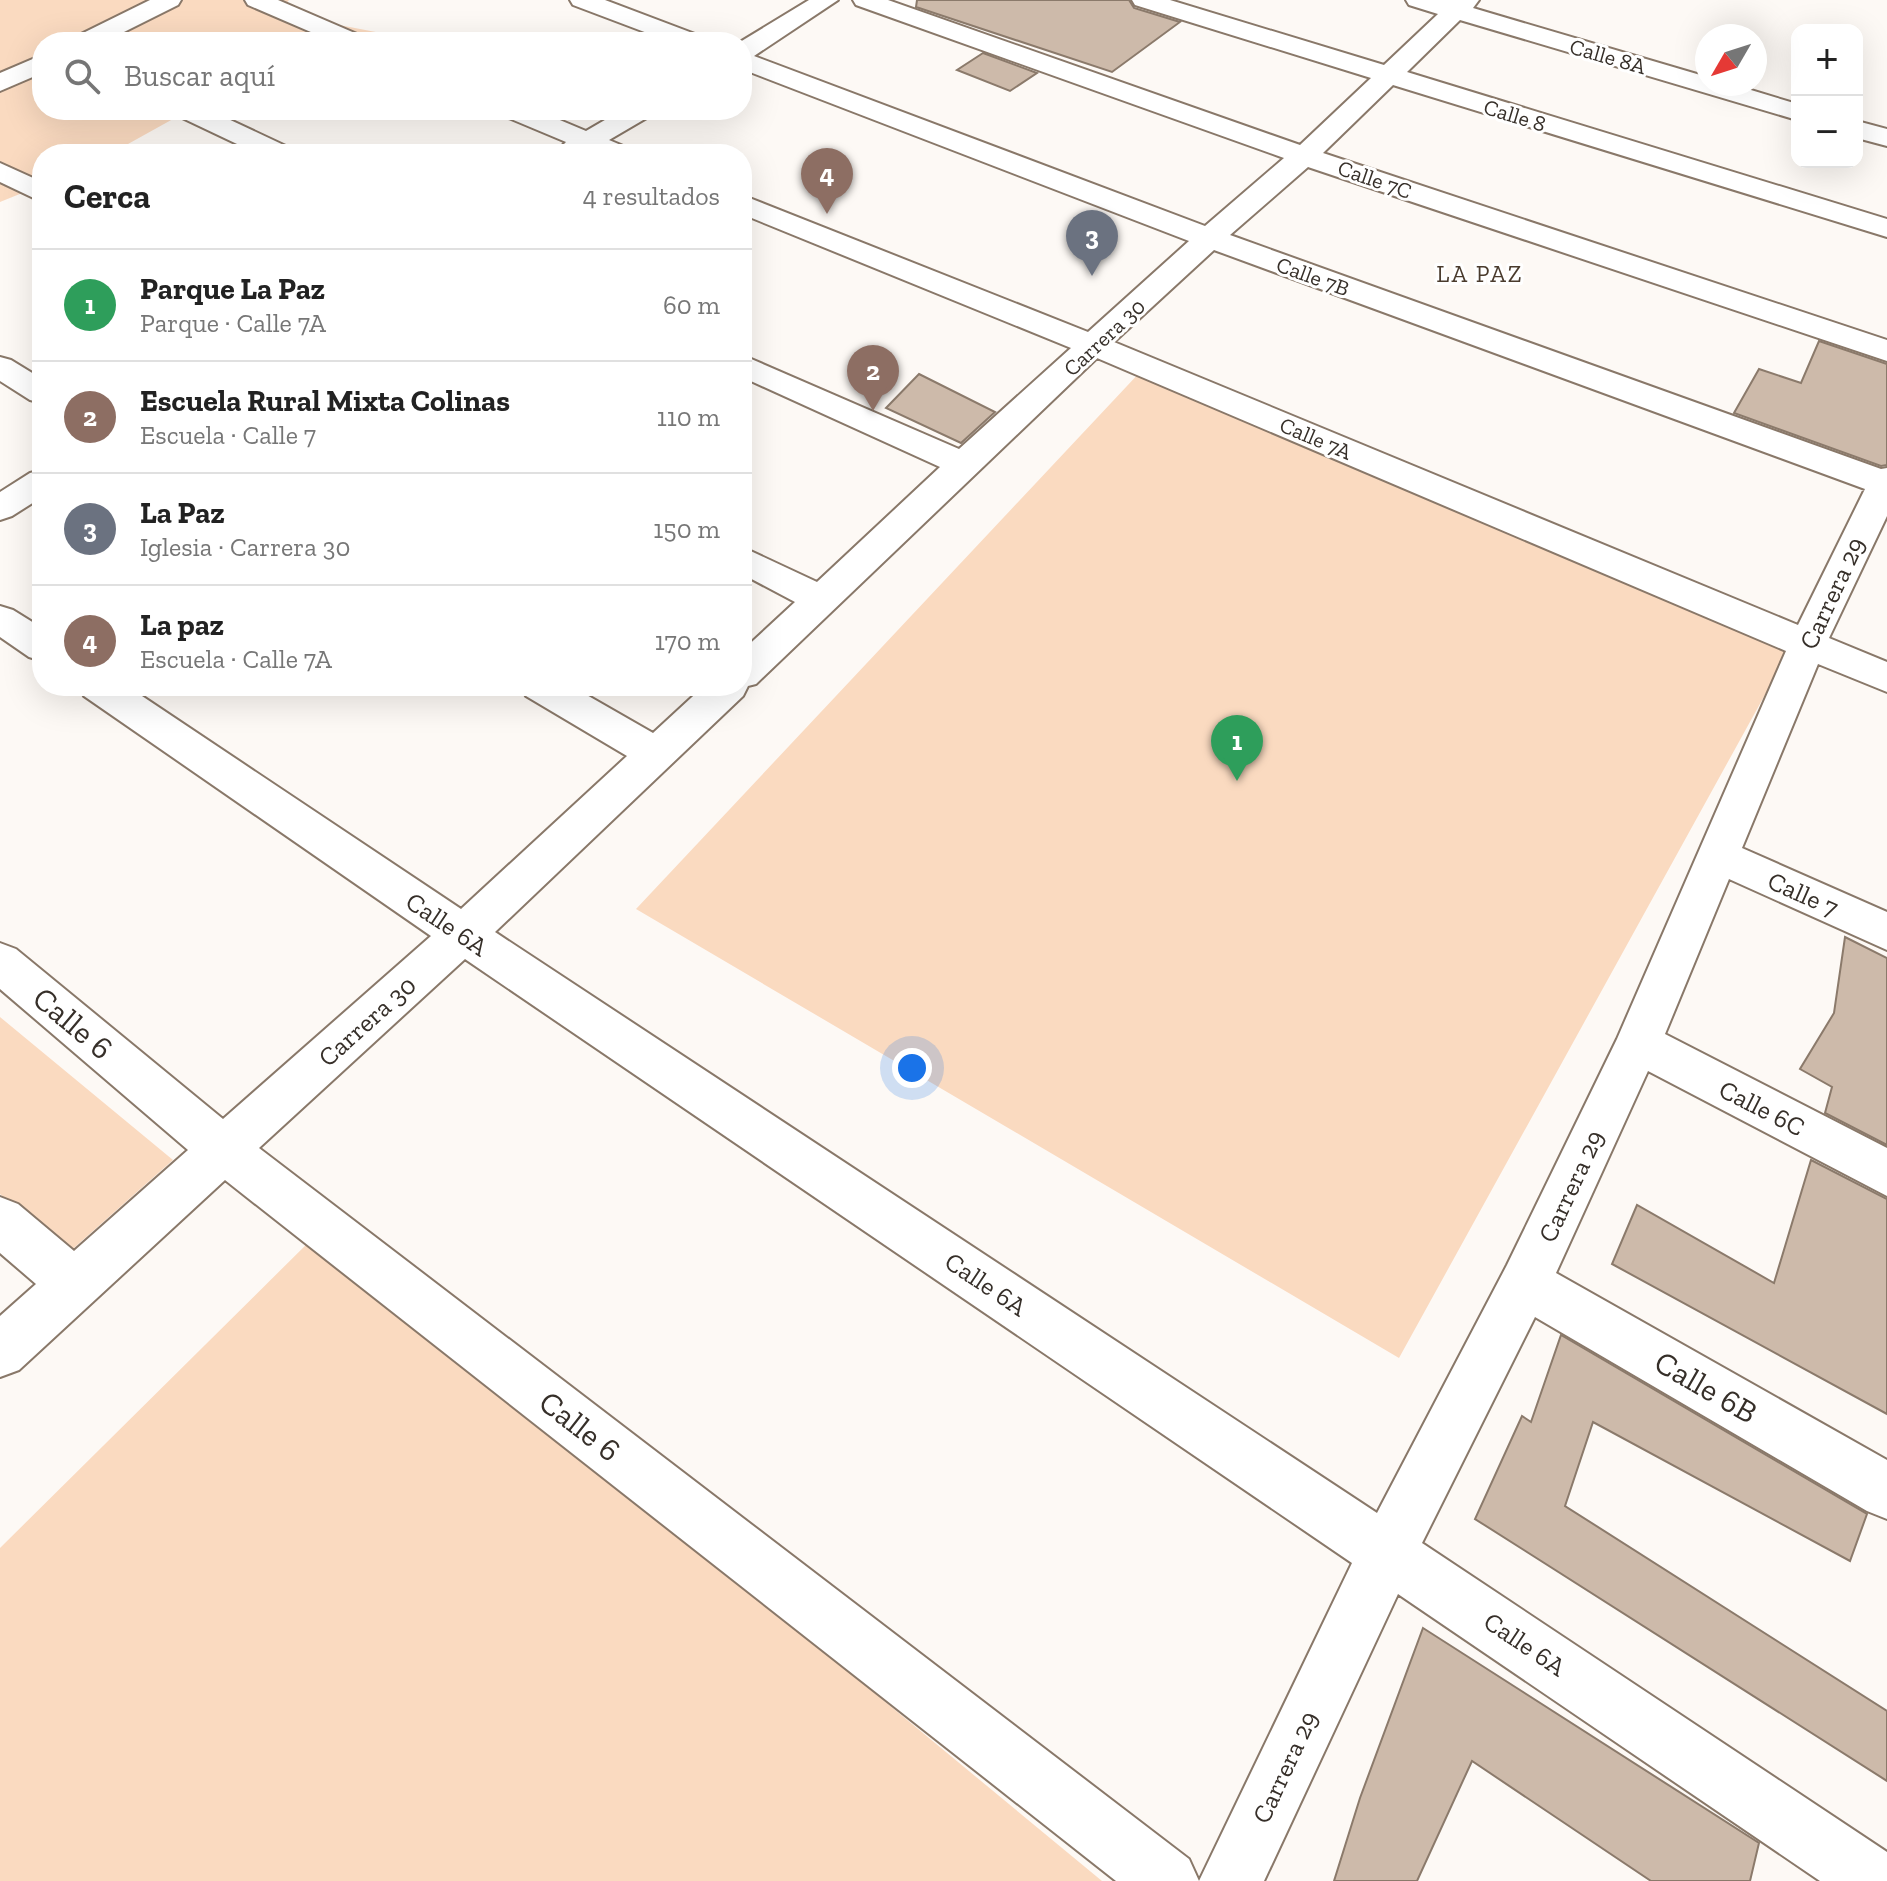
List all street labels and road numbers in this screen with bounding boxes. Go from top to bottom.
street label: Calle 8A [1567,33,1650,80]
street label: Calle 8 [1480,93,1549,138]
street label: Calle 7C [1334,154,1415,205]
street label: Calle 7B [1273,251,1353,302]
street label: Carrera 30 [1058,293,1151,382]
street label: Calle 7A [1276,411,1357,466]
street label: Carrera 29 [1792,532,1872,654]
street label: Calle 7 [1763,864,1843,924]
street label: Calle 6A [400,885,495,964]
street label: Carrera 30 [312,969,422,1073]
street label: Calle 6 [25,979,121,1067]
street label: Calle 6C [1714,1073,1810,1143]
street label: Carrera 29 [1531,1125,1611,1247]
street label: Calle 6A [939,1245,1034,1324]
street label: Calle 6B [1648,1343,1764,1431]
street label: Calle 6 [532,1383,628,1469]
street label: Calle 6A [1478,1605,1573,1684]
street label: Carrera 29 [1245,1706,1325,1828]

